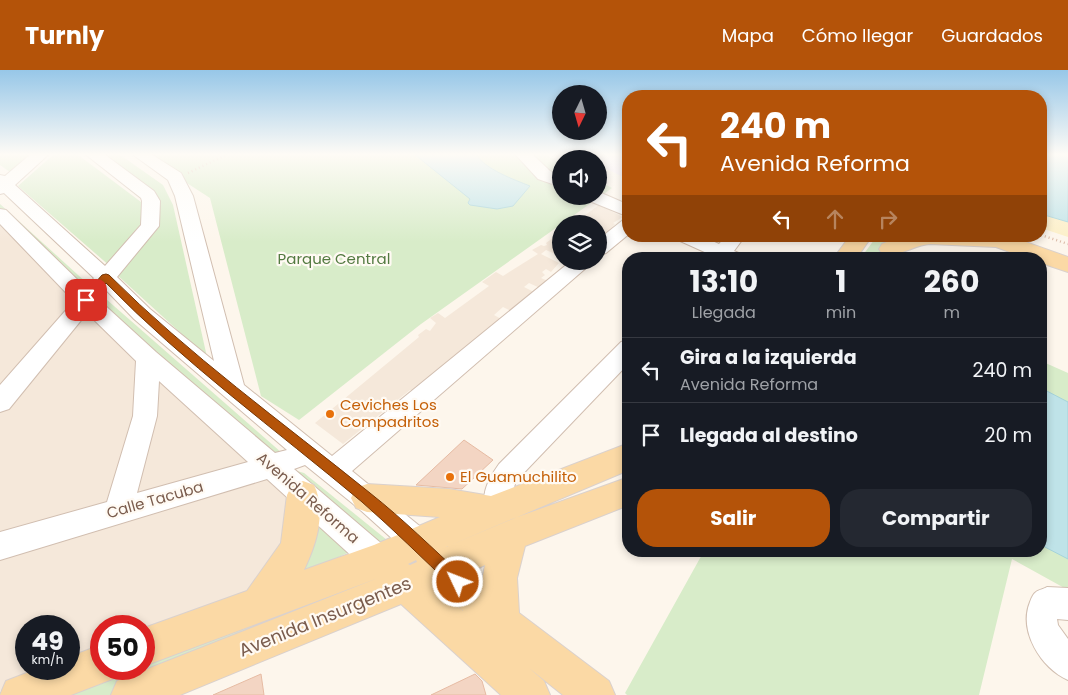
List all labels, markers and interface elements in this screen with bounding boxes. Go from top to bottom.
text: Turnly [25,19,104,52]
text: Mapa [722,23,774,48]
text: Cómo llegar [802,23,913,48]
text: Guardados [941,23,1043,48]
north arrow [552,85,608,140]
map controls [552,85,607,270]
text: 240 m [720,101,831,150]
icon: left [637,110,702,175]
text: Avenida Reforma [720,148,910,179]
button: sound [552,150,607,205]
icon: left [768,205,796,233]
icon: ahead [821,205,849,233]
icon: right [874,205,902,233]
button: layers [552,215,607,270]
park label: Parque Central [278,248,390,269]
text: 13:10 [689,260,758,303]
text: 1 [835,260,847,303]
text: 260 [924,260,980,303]
pin [65,279,107,321]
icon: arrive [72,286,100,314]
text: Llegada [692,301,756,324]
text: min [826,301,856,324]
text: m [943,301,960,324]
text: Gira a la izquierda [680,344,857,371]
icon: left [637,356,665,384]
text: 240 m [973,357,1032,384]
text: Avenida Reforma [680,373,818,396]
place label: Ceviches Los Compadritos [340,394,439,432]
marker: Ceviches Los Compadritos [324,408,336,420]
icon: arrive [637,421,665,449]
text: Llegada al destino [680,422,858,449]
text: 20 m [984,422,1032,449]
street label: Avenida Reforma [253,447,364,548]
place label: El Guamuchilito [460,466,577,487]
marker: El Guamuchilito [444,471,456,483]
street label: Calle Tacuba [104,476,206,523]
button: Salir [637,489,830,547]
button: Compartir [840,489,1032,547]
position arrow [431,555,483,607]
street label: Avenida Insurgentes [235,570,415,663]
speed limit sign: 50 [90,615,155,680]
text: 49 [31,624,64,659]
text: km/h [32,651,63,668]

